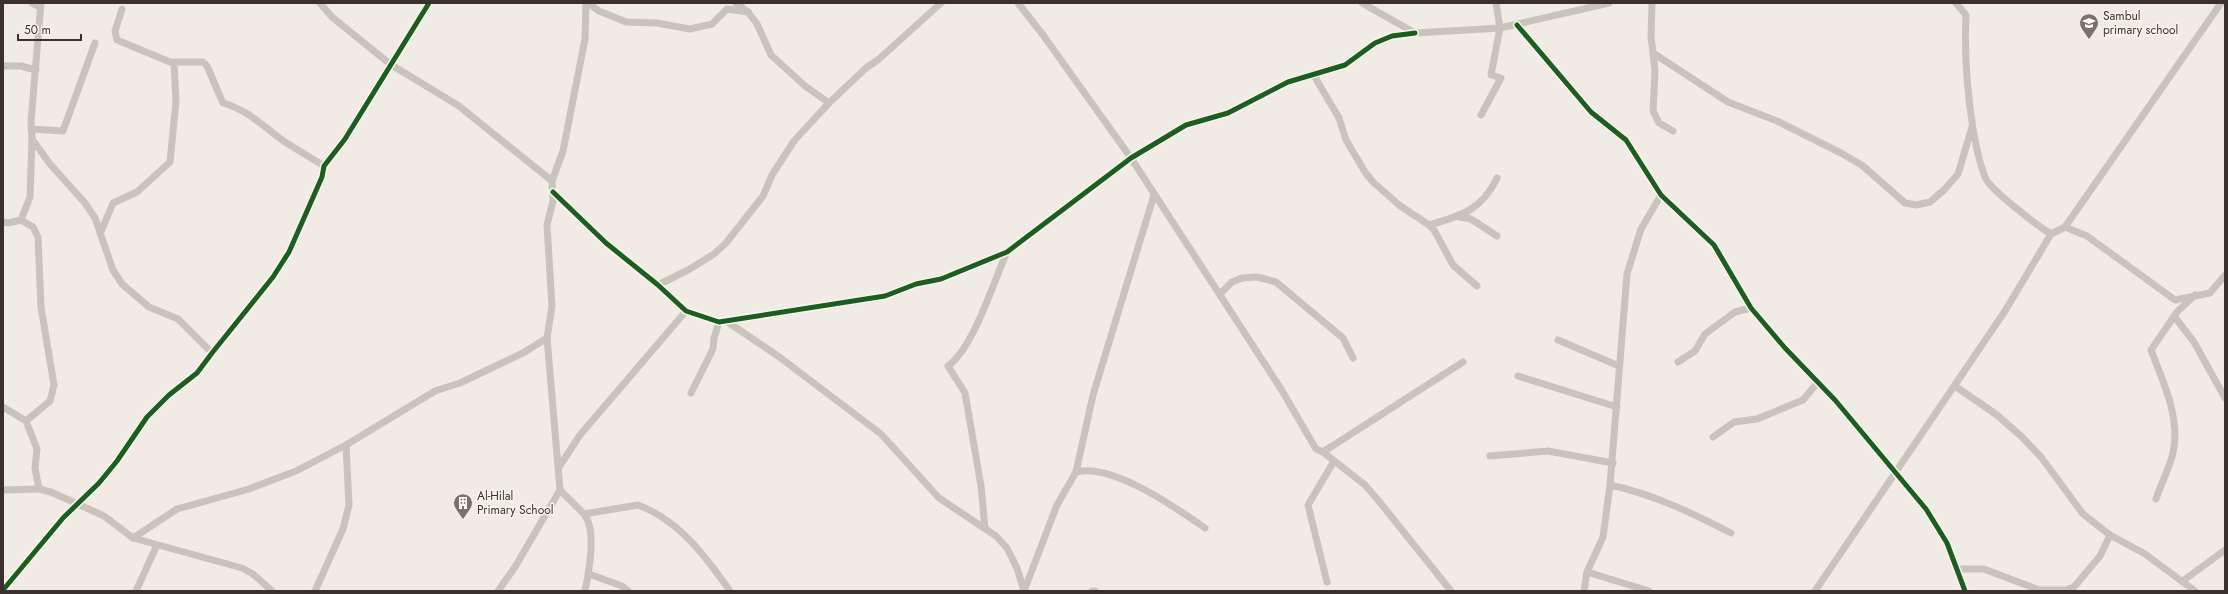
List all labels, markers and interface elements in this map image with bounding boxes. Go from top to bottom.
place label: Sambul primary school [2103,7,2178,39]
school or university icon: Sambul primary school [2078,12,2100,40]
scale bar [18,16,81,42]
text: 50 m [24,21,51,39]
place label: Al-Hilal Primary School [477,487,554,519]
building icon: Al-Hilal Primary School [452,492,474,520]

